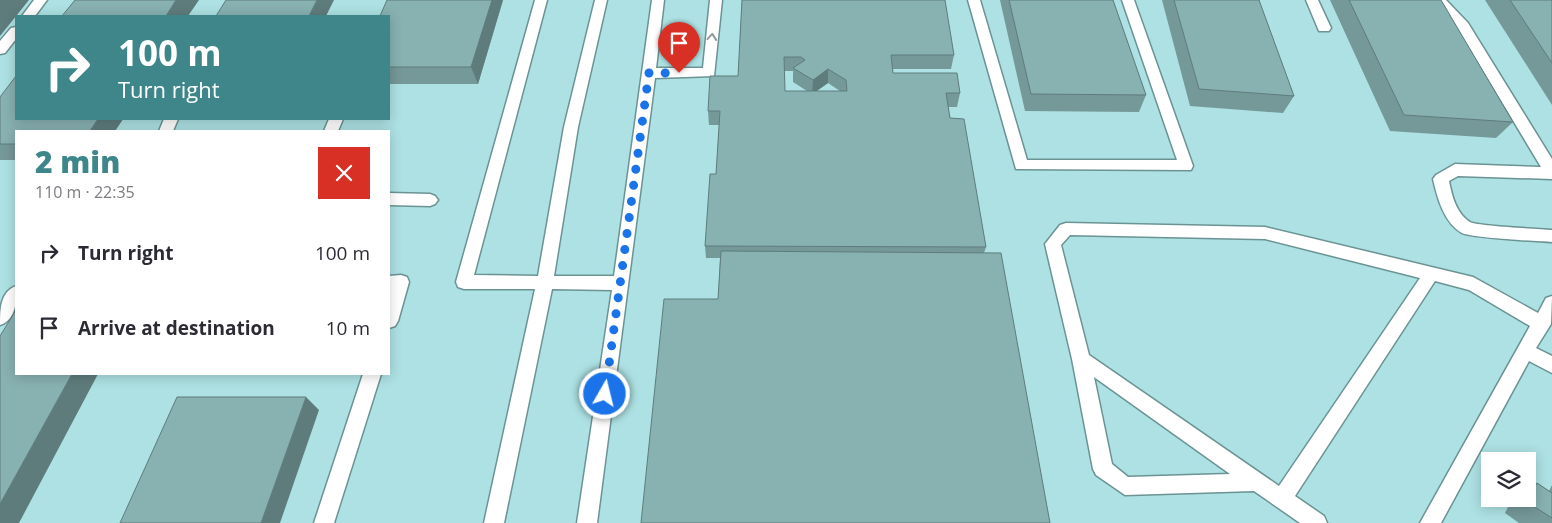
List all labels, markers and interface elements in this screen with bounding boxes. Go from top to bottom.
pin [658,22,700,73]
text: 100 m [118,29,222,76]
icon: arrive [665,29,693,57]
one-way arrow [707,32,718,40]
icon: right [35,35,100,100]
text: Turn right [118,74,220,104]
text: 2 min [35,141,120,182]
button: close [318,147,370,199]
text: 110 m · 22:35 [35,181,135,203]
icon: right [35,239,63,267]
text: Turn right [78,240,173,266]
text: 100 m [315,240,370,266]
icon: arrive [35,314,63,342]
text: Arrive at destination [78,315,275,341]
text: 10 m [326,315,370,341]
position arrow [578,367,630,419]
map controls [1481,452,1536,507]
button: layers [1481,452,1536,507]

